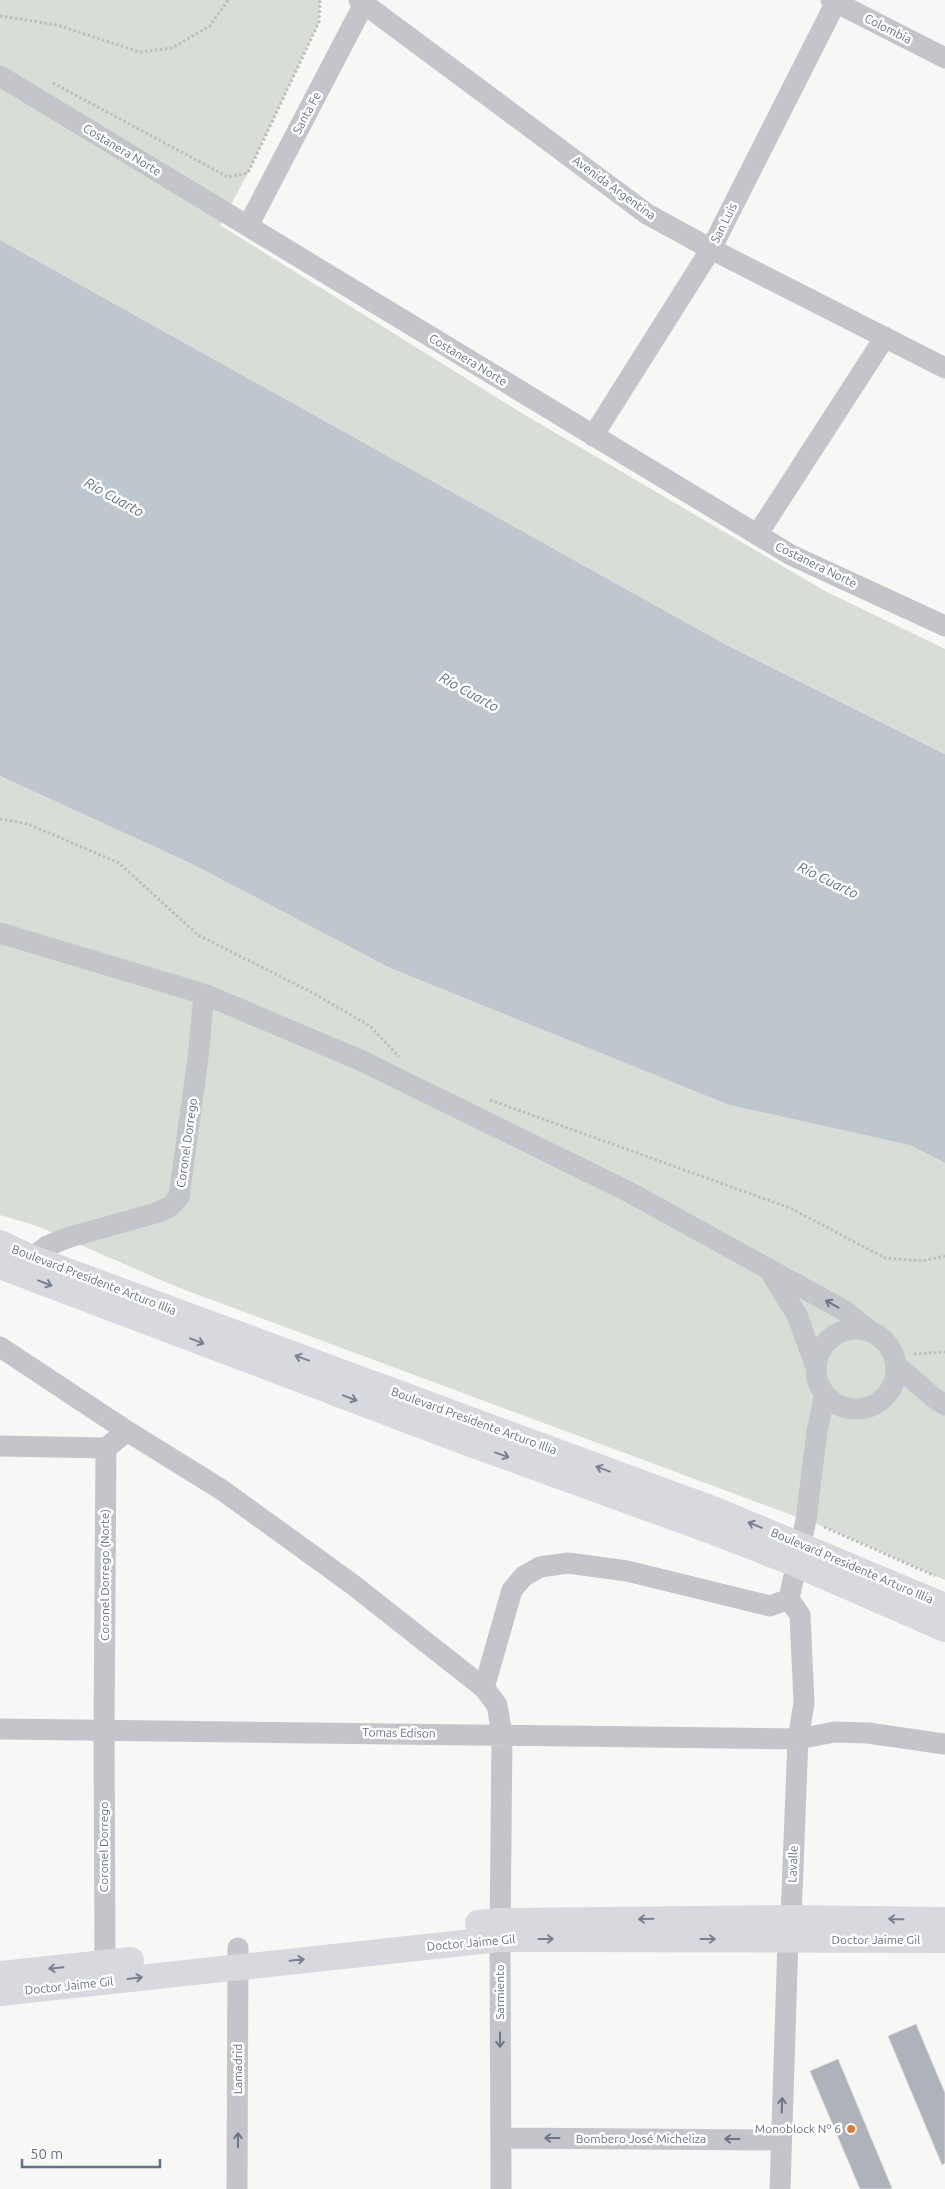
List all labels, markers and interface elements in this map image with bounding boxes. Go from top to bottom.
street label: Colombia [863,11,914,46]
street label: Santa Fe [290,89,323,136]
street label: Costanera Norte [81,121,164,178]
street label: Avenida Argentina [570,153,658,222]
street label: San Luis [708,201,739,245]
street label: Costanera Norte [427,331,510,388]
water label: Río Cuarto [82,474,147,520]
street label: Costanera Norte [773,539,859,590]
water label: Río Cuarto [437,669,502,715]
water label: Río Cuarto [795,859,861,902]
street label: Coronel Dorrego [174,1097,199,1189]
street label: Boulevard Presidente Arturo Illia [10,1242,178,1317]
one-way arrow [38,1280,53,1289]
one-way arrow [824,1299,839,1309]
one-way arrow [189,1337,205,1346]
one-way arrow [295,1353,311,1362]
street label: Boulevard Presidente Arturo Illia [390,1384,559,1457]
one-way arrow [341,1394,357,1403]
one-way arrow [494,1451,509,1460]
one-way arrow [595,1464,611,1473]
street label: Coronel Dorrego (Norte) [98,1509,112,1641]
one-way arrow [748,1520,763,1530]
street label: Boulevard Presidente Arturo Illia [769,1525,935,1606]
street label: Tomas Edison [362,1725,436,1740]
street label: Coronel Dorrego [97,1802,110,1892]
street label: Lavalle [785,1845,800,1883]
one-way arrow [639,1914,655,1924]
one-way arrow [889,1914,905,1924]
street label: Doctor Jaime Gil [426,1932,516,1953]
street label: Doctor Jaime Gil [832,1933,920,1946]
one-way arrow [538,1934,554,1944]
one-way arrow [700,1934,716,1944]
one-way arrow [289,1955,305,1965]
one-way arrow [49,1963,65,1973]
street label: Sarmiento [493,1964,506,2020]
one-way arrow [127,1973,143,1983]
street label: Doctor Jaime Gil [24,1974,114,1997]
one-way arrow [495,2032,505,2048]
street label: Lamadrid [231,2044,244,2094]
one-way arrow [778,2098,787,2114]
place label: Monoblock Nº 6 [755,2122,841,2135]
marker: Monoblock Nº 6 [845,2123,857,2135]
street label: Bombero José Micheliza [576,2132,706,2145]
one-way arrow [233,2133,243,2149]
one-way arrow [545,2134,561,2143]
one-way arrow [725,2134,741,2144]
scale bar [22,2136,160,2168]
text: 50 m [30,2145,63,2162]

